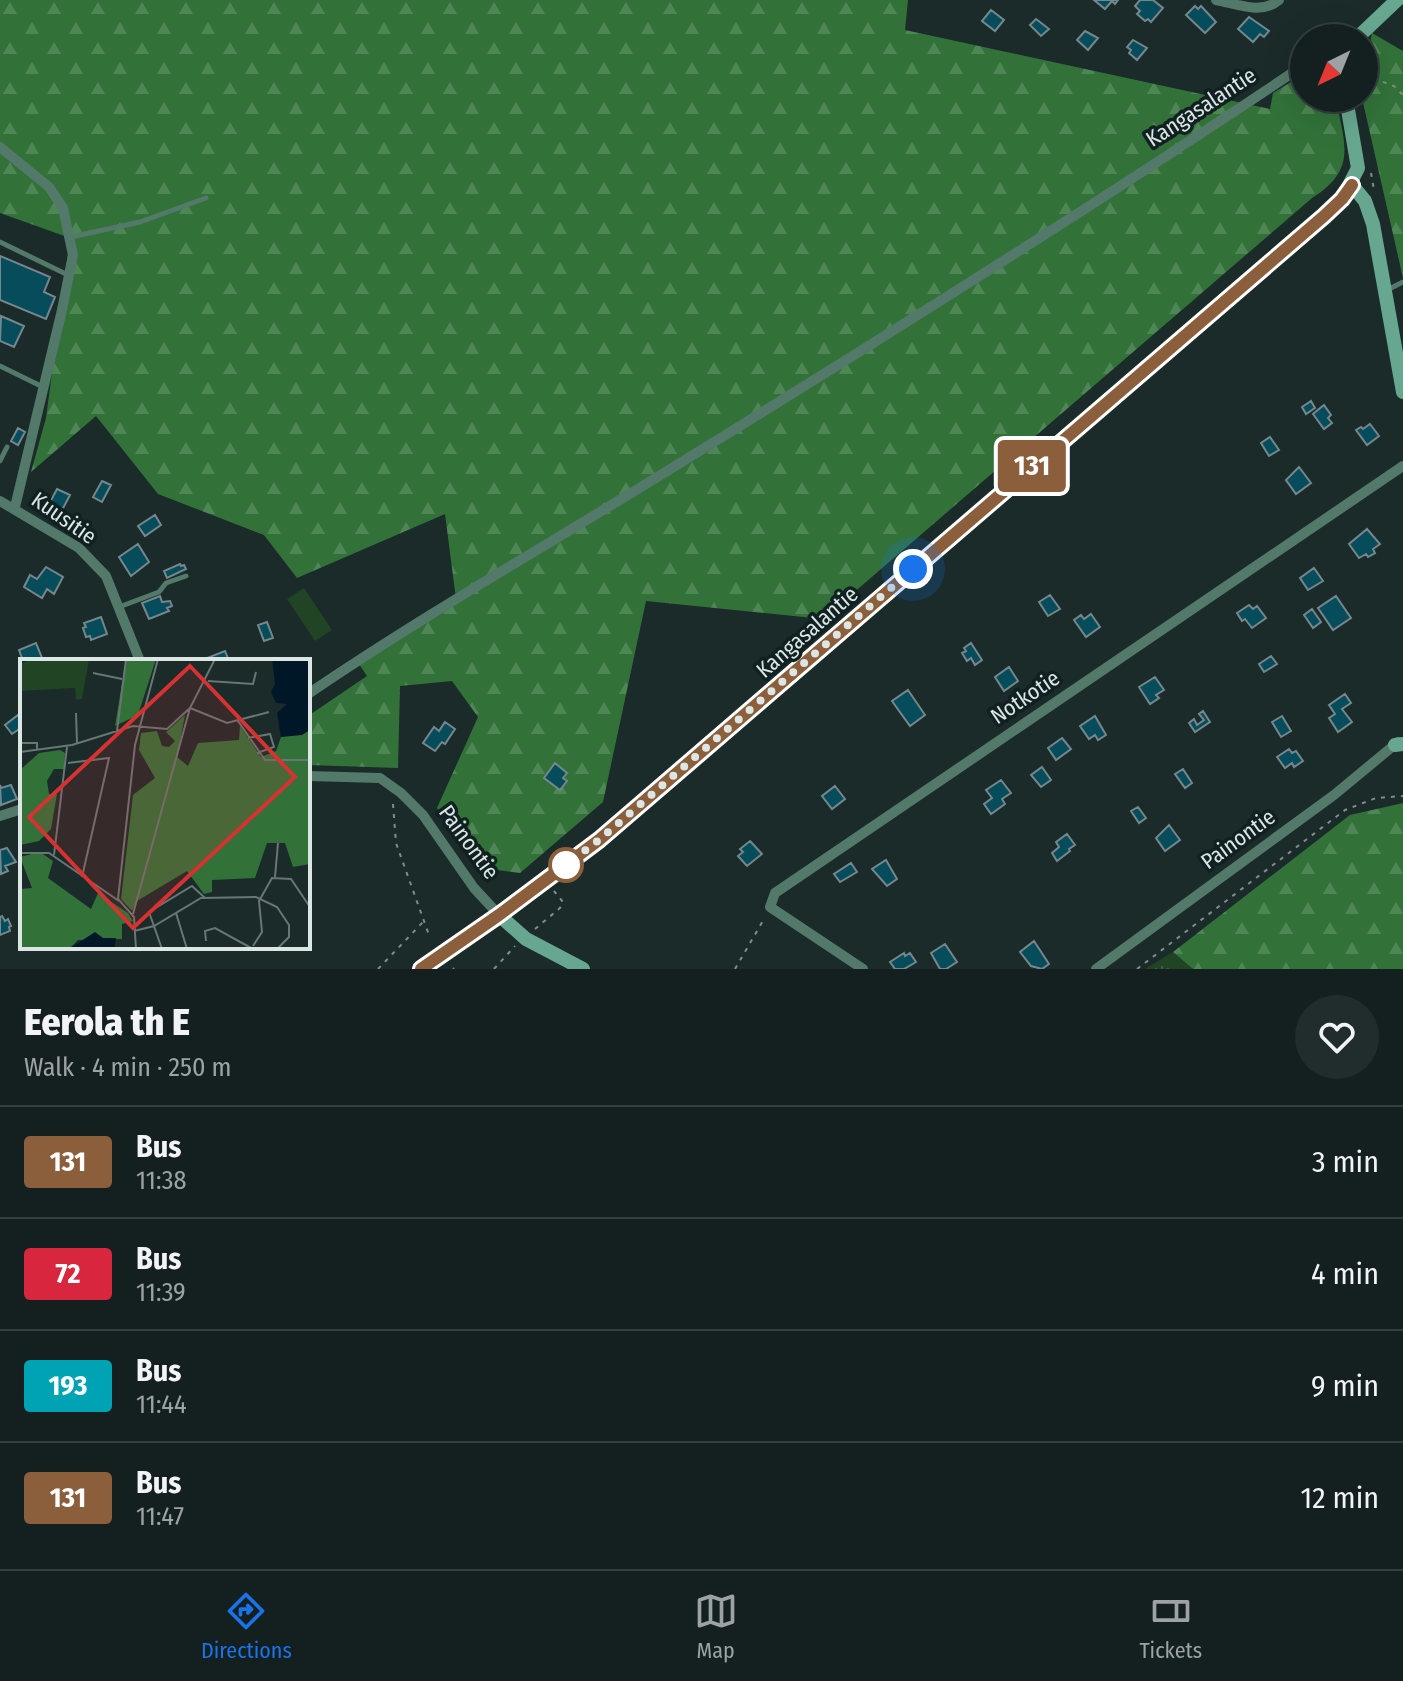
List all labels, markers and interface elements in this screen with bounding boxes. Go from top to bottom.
north arrow [1290,24,1378,112]
map controls [1290,24,1378,112]
street label: Kangasalantie [1141,61,1261,153]
line badge: 131 [986,440,1078,492]
text: 131 [1014,449,1050,482]
street label: Kuusitie [26,486,102,550]
your location [893,549,933,589]
street label: Kangasalantie [751,581,863,683]
inset map [20,659,310,949]
street label: Notkotie [985,664,1065,730]
street label: Painontie [433,800,505,884]
street label: Painontie [1196,803,1280,875]
unlabelled marker [549,848,583,882]
button: heart [1295,995,1379,1079]
text: Eerola th E [24,999,190,1045]
text: Walk · 4 min · 250 m [24,1052,232,1083]
text: Bus [136,1129,181,1165]
text: 3 min [1312,1144,1379,1180]
text: 131 [50,1145,86,1178]
text: 11:38 [136,1165,186,1196]
text: Bus [136,1241,181,1277]
text: 4 min [1311,1256,1379,1292]
text: 72 [56,1257,80,1290]
text: 11:39 [136,1277,186,1308]
text: Bus [136,1353,181,1389]
text: 9 min [1311,1368,1379,1404]
text: 193 [48,1369,88,1402]
text: 11:44 [136,1389,186,1420]
text: Bus [136,1465,181,1501]
text: 12 min [1301,1480,1379,1516]
text: 131 [50,1481,86,1514]
text: 11:47 [136,1501,184,1532]
tab: Directions [201,1589,292,1664]
tab: Map [694,1589,738,1664]
tab: Tickets [1139,1589,1202,1664]

